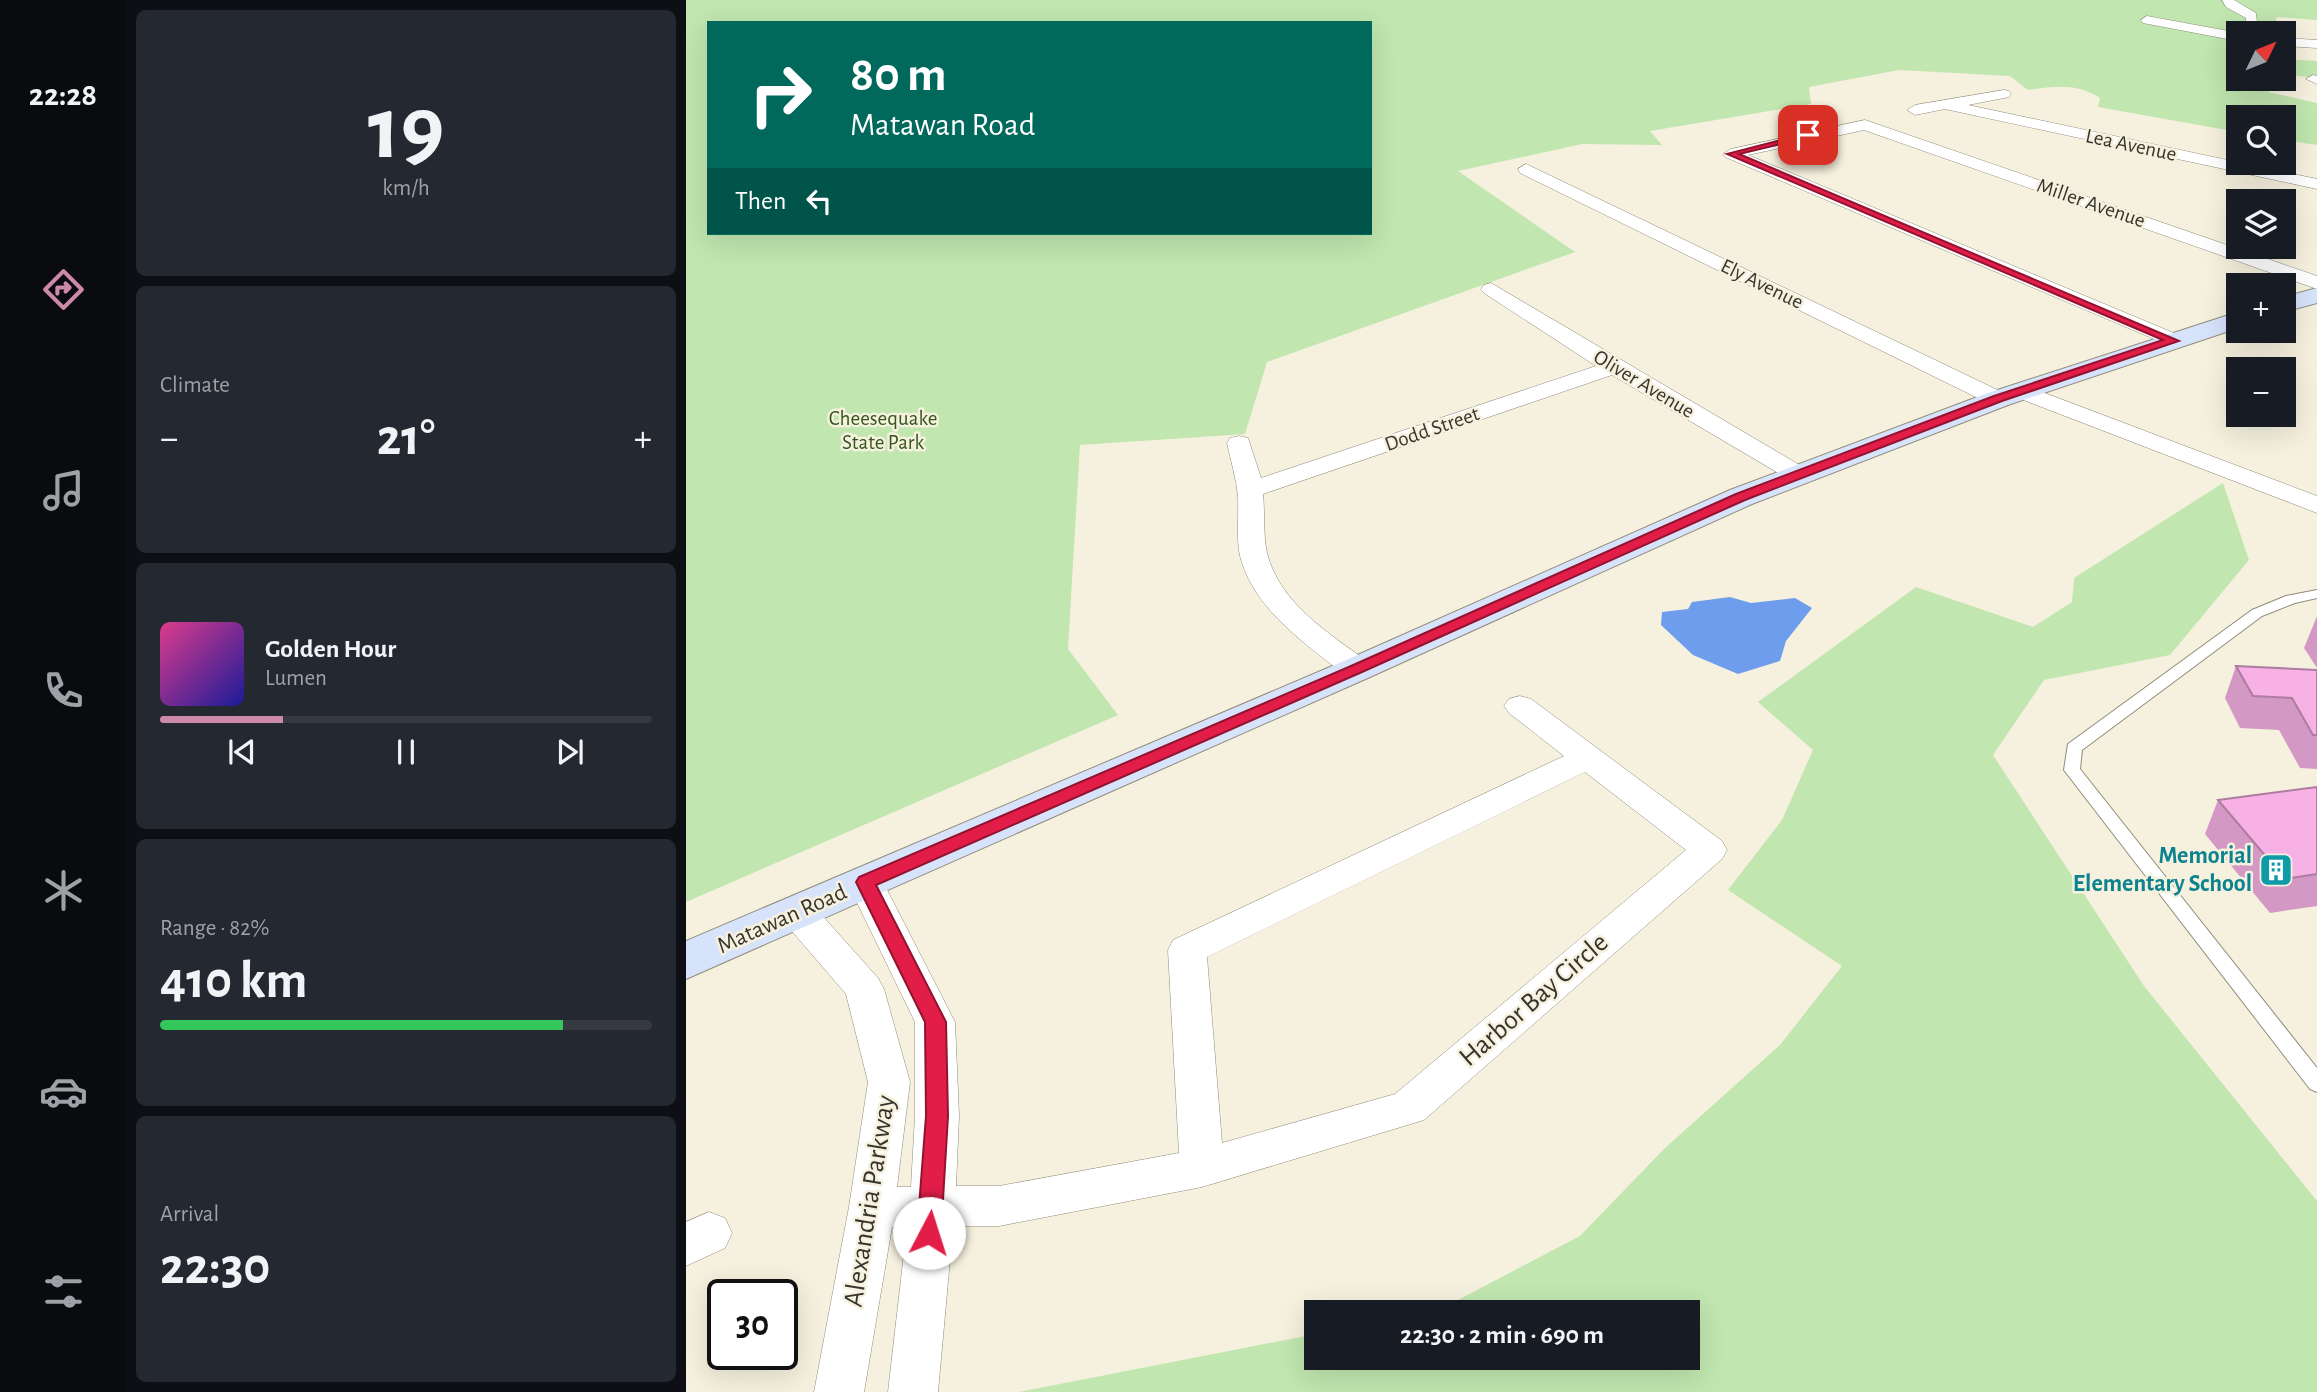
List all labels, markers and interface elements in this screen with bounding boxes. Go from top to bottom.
north arrow [2226,21,2296,91]
map controls [2226,21,2296,427]
icon: right [735,49,826,140]
text: 80 m [850,51,947,100]
text: 22:28 [29,79,97,111]
text: 19 [368,84,444,175]
pin [1778,105,1838,165]
button: search [2226,105,2296,175]
text: Matawan Road [850,109,1035,141]
icon: arrive [1789,116,1827,154]
street label: Lea Avenue [2084,125,2178,165]
street label: Miller Avenue [2034,175,2148,231]
text: km/h [382,177,430,200]
icon: left [800,182,838,220]
text: Then [735,188,786,214]
button: layers [2226,189,2296,259]
street label: Ely Avenue [1717,255,1807,313]
icon: directions [39,265,88,314]
button: + [2226,273,2296,343]
street label: Oliver Avenue [1590,346,1698,422]
button: − [2226,357,2296,427]
text: Climate [160,374,230,397]
street label: Dodd Street [1382,403,1482,455]
park label: Cheesequake State Park [829,408,937,453]
text: 21° [377,412,435,464]
text: − [160,420,178,458]
text: + [634,420,652,458]
icon: music [39,466,88,515]
text: Golden Hour [265,636,396,662]
icon: phone [39,666,88,715]
text: Lumen [265,667,327,690]
icon: previous [223,733,261,771]
icon: pause [387,733,425,771]
icon: next [551,733,589,771]
place label: Memorial Elementary School [2073,844,2252,896]
building icon: Memorial Elementary School [2257,851,2295,889]
icon: climate [39,866,88,915]
street label: Matawan Road [714,880,850,958]
text: Range · 82% [160,917,270,940]
street label: Harbor Bay Circle [1454,928,1614,1072]
text: 410 km [160,955,308,1007]
icon: car [39,1067,88,1116]
street label: Alexandria Parkway [839,1093,901,1309]
position arrow [892,1196,966,1270]
text: Arrival [160,1203,219,1226]
text: 22:30 [160,1241,270,1293]
icon: filters [39,1267,88,1316]
speed limit sign: 30 [707,1279,798,1370]
text: 22:30 · 2 min · 690 m [1400,1322,1604,1348]

